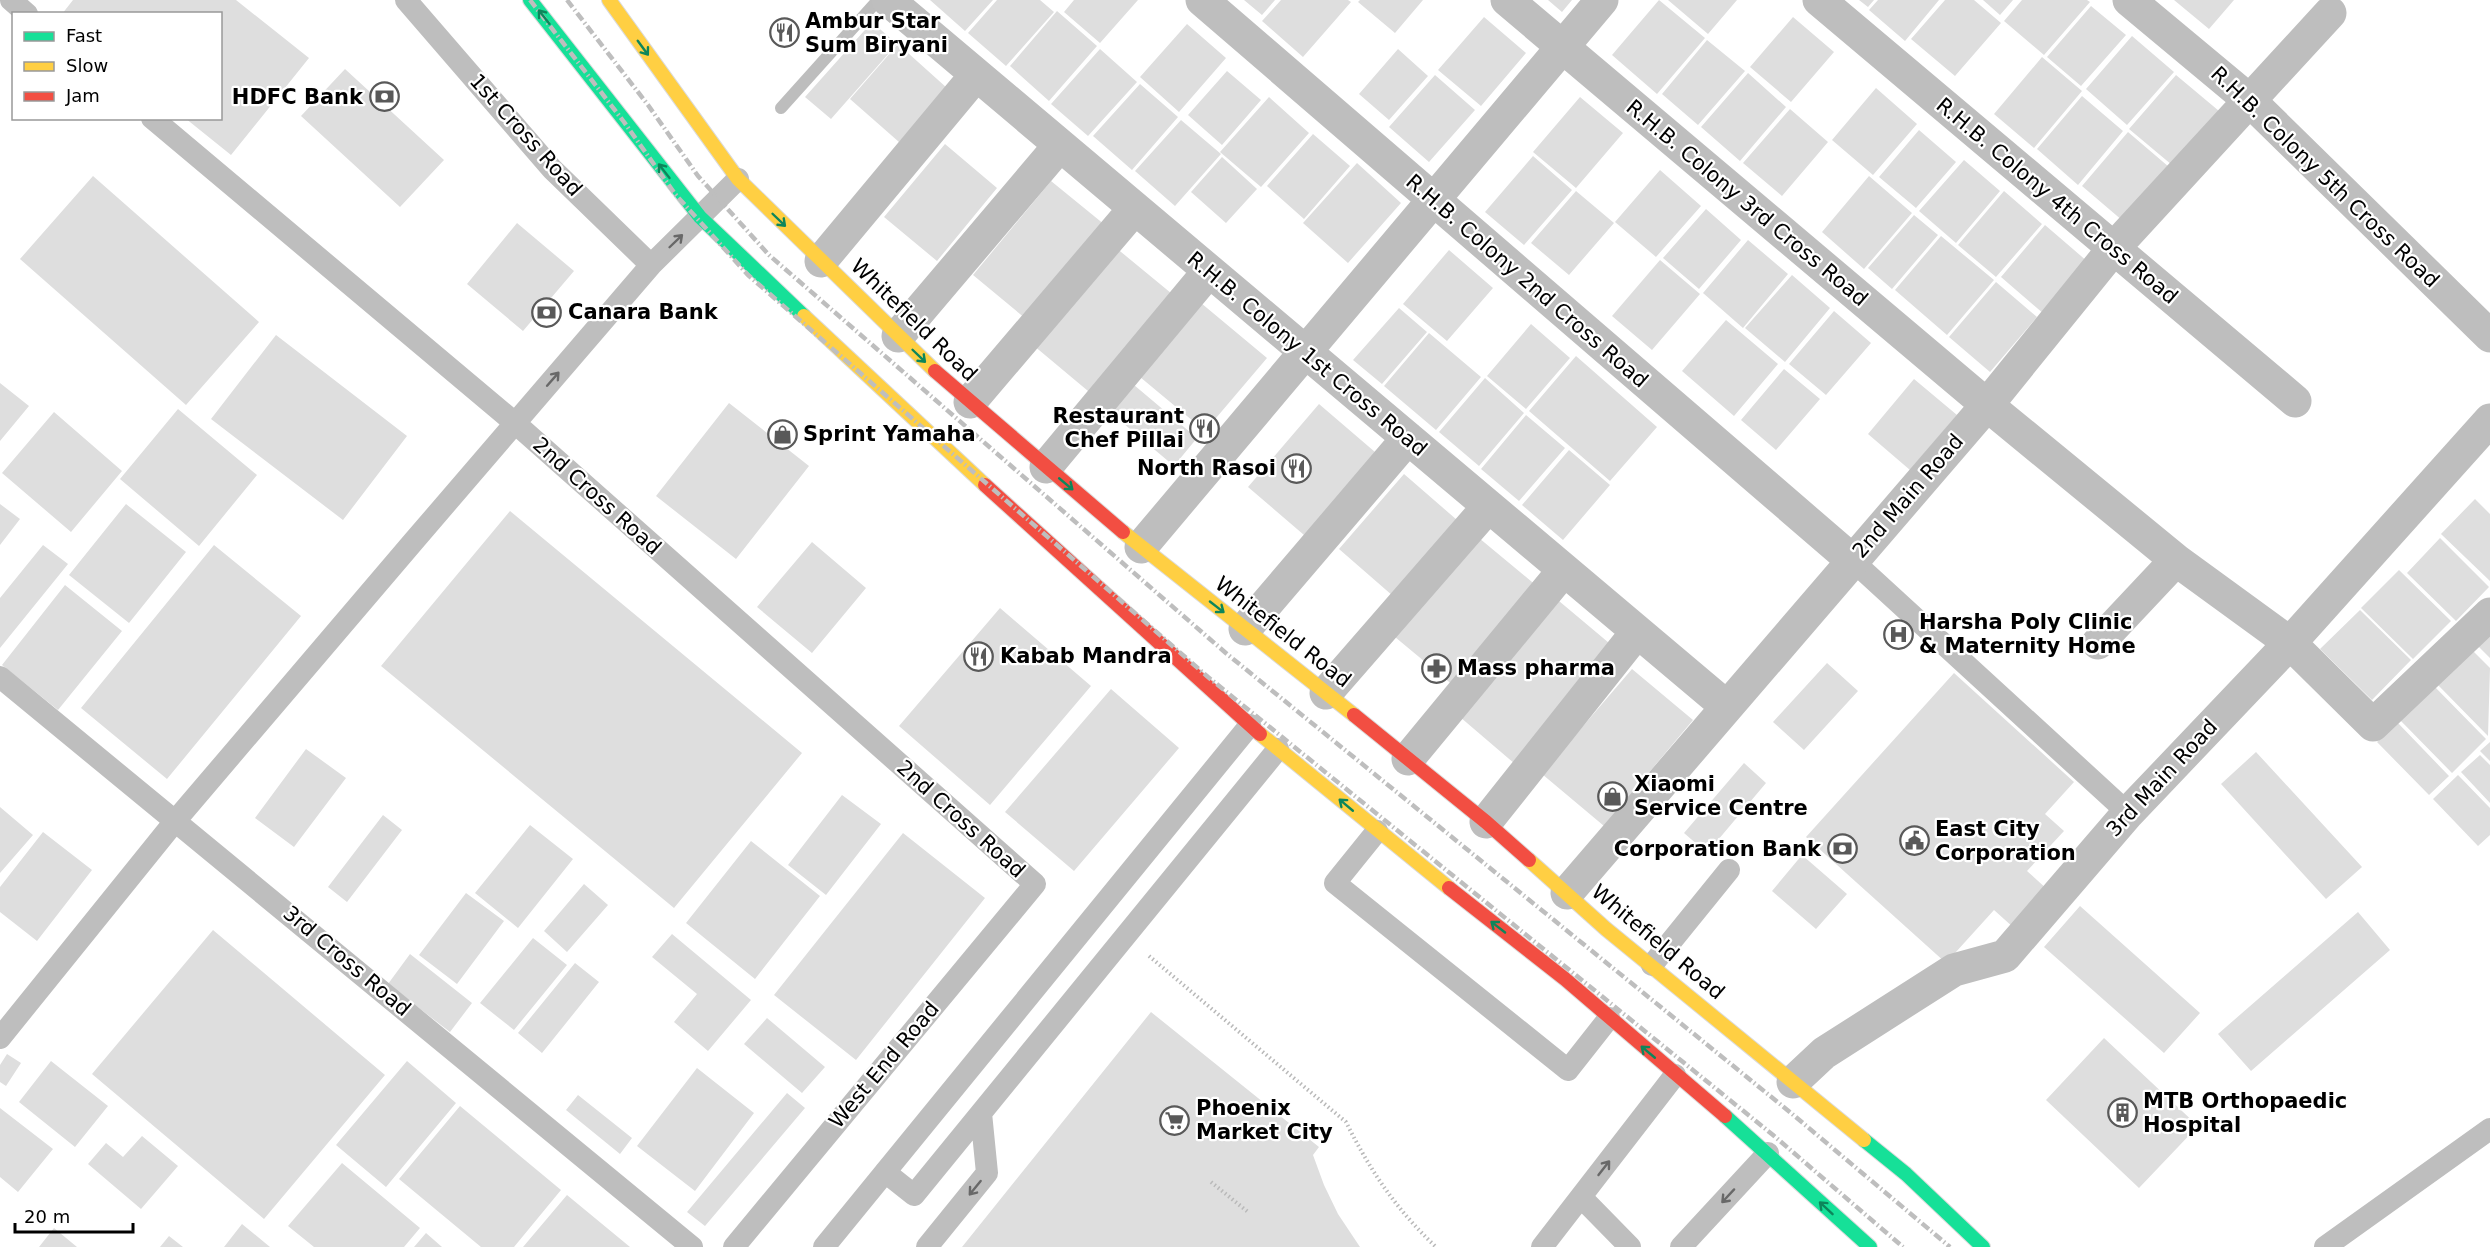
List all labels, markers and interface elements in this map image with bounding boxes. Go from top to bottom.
place label: Ambur Star Sum Biryani [805,9,948,57]
one-way arrow [537,10,550,26]
legend [12,12,222,120]
restaurant icon: Ambur Star Sum Biryani [768,17,800,49]
text: Fast [66,25,102,46]
one-way arrow [637,39,649,55]
text: Slow [66,55,108,76]
street label: R.H.B. Colony 5th Cross Road [2206,62,2444,292]
street label: 1st Cross Road [465,69,587,201]
bank icon: HDFC Bank [368,81,400,113]
text: Jam [65,85,100,106]
place label: HDFC Bank [232,85,364,109]
street label: R.H.B. Colony 4th Cross Road [1932,93,2182,309]
street label: R.H.B. Colony 3rd Cross Road [1621,95,1873,311]
one-way arrow [658,163,671,179]
street label: R.H.B. Colony 2nd Cross Road [1401,169,1653,393]
one-way arrow [772,213,787,227]
one-way arrow [668,234,683,248]
street label: R.H.B. Colony 1st Cross Road [1182,247,1432,461]
street label: Whitefield Road [846,254,982,386]
bank icon: Canara Bank [531,296,563,328]
place label: Canara Bank [568,300,719,324]
one-way arrow [911,349,926,363]
one-way arrow [546,372,560,387]
place label: Restaurant Chef Pillai [1052,404,1184,452]
restaurant icon: Restaurant Chef Pillai [1189,412,1221,444]
shop icon: Sprint Yamaha [766,418,798,450]
place label: Sprint Yamaha [803,422,976,446]
street label: 2nd Main Road [1848,429,1968,563]
street label: 2nd Cross Road [528,432,666,560]
restaurant icon: North Rasoi [1281,452,1313,484]
place label: North Rasoi [1137,456,1276,480]
one-way arrow [1058,477,1074,490]
street label: Whitefield Road [1210,572,1356,692]
one-way arrow [1209,601,1225,614]
place label: Harsha Poly Clinic & Maternity Home [1919,610,2136,658]
hospital icon: Harsha Poly Clinic & Maternity Home [1882,618,1914,650]
restaurant icon: Kabab Mandra [963,640,995,672]
place label: Kabab Mandra [1000,644,1172,668]
pharmacy icon: Mass pharma [1420,652,1452,684]
place label: Mass pharma [1457,656,1615,680]
street label: 3rd Main Road [2102,715,2222,841]
street label: 2nd Cross Road [892,755,1030,883]
place label: Xiaomi Service Centre [1634,772,1808,820]
shop icon: Xiaomi Service Centre [1597,780,1629,812]
one-way arrow [1339,798,1354,812]
place label: East City Corporation [1935,817,2076,865]
public building icon: East City Corporation [1898,825,1930,857]
bank icon: Corporation Bank [1826,833,1858,865]
place label: Corporation Bank [1614,837,1822,861]
street label: Whitefield Road [1587,880,1729,1004]
street label: 3rd Cross Road [279,901,415,1021]
one-way arrow [1491,920,1507,933]
street label: West End Road [824,997,944,1133]
one-way arrow [1641,1045,1656,1059]
place label: MTB Orthopaedic Hospital [2143,1089,2347,1137]
place label: Phoenix Market City [1196,1096,1333,1144]
building icon: MTB Orthopaedic Hospital [2106,1097,2138,1129]
supermarket icon: Phoenix Market City [1159,1104,1191,1136]
one-way arrow [1597,1160,1610,1176]
one-way arrow [968,1180,981,1196]
one-way arrow [1721,1189,1735,1204]
scale bar [15,1196,134,1234]
one-way arrow [1819,1201,1834,1215]
text: 20 m [24,1206,70,1227]

